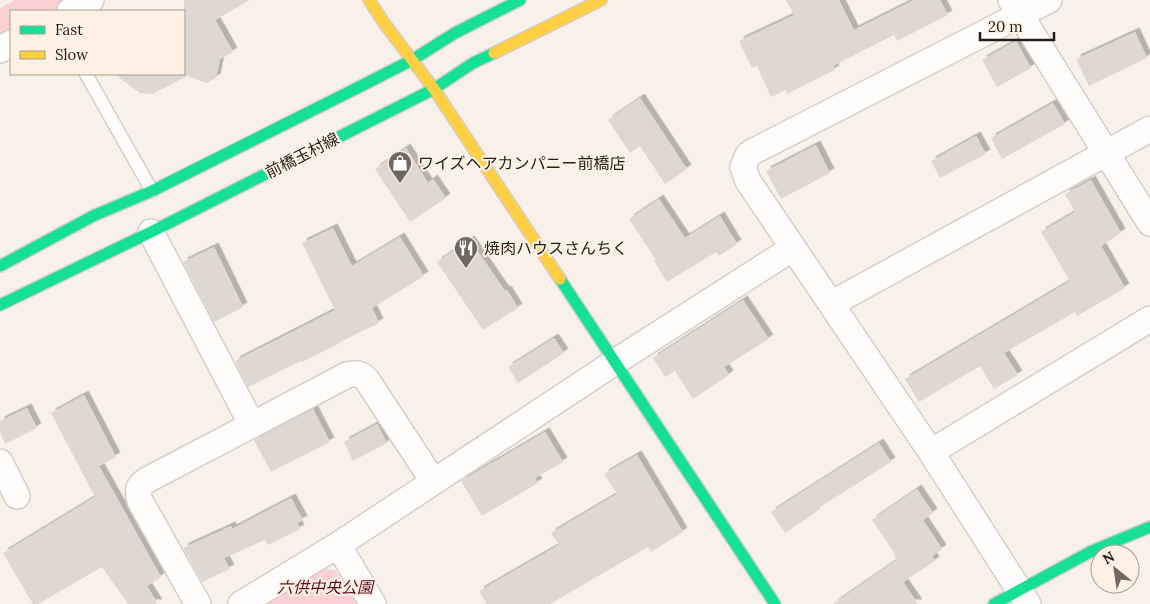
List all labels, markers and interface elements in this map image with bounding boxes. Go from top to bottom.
legend [10,10,185,75]
scale bar [980,10,1054,42]
text: 20 m [988,17,1023,36]
text: Fast [55,20,83,39]
text: Slow [55,45,88,64]
street label: 前橋玉村線 [262,128,342,182]
shop icon: ワイズヘアカンパニー前橋店 [387,150,413,184]
place label: ワイズヘアカンパニー前橋店 [418,153,626,173]
restaurant icon: 焼肉ハウスさんちく [453,235,479,269]
place label: 焼肉ハウスさんちく [484,238,628,258]
north arrow [1090,544,1140,594]
text: N [1099,547,1118,568]
park label: 六供中央公園 [277,577,375,597]

